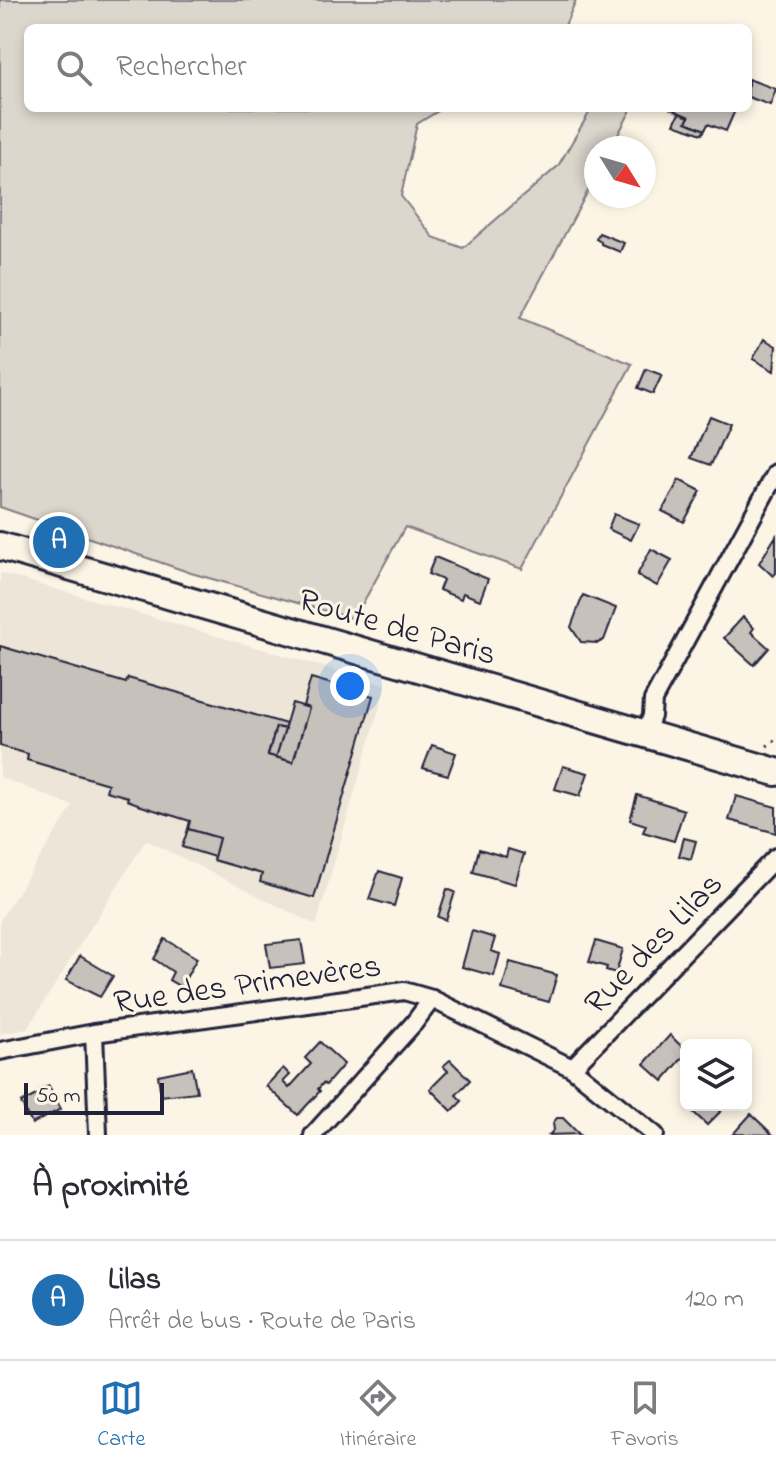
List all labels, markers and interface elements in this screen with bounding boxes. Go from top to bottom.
search box [24,24,752,112]
icon: search [52,46,96,90]
text: Rechercher [116,46,247,90]
north arrow [584,136,656,208]
pin: A [33,512,85,572]
street label: Route de Paris [292,577,502,681]
your location [330,666,370,706]
street label: Rue des Lilas [574,862,736,1028]
street label: Rue des Primevères [111,942,384,1029]
map controls [680,1039,752,1111]
button: layers [680,1039,752,1111]
scale bar [24,1079,164,1115]
text: 50 m [36,1081,81,1113]
text: À proximité [32,1162,189,1212]
text: Lilas [108,1259,161,1303]
text: A [50,1281,66,1319]
text: 120 m [685,1281,744,1319]
text: Arrêt de bus · Route de Paris [108,1303,416,1341]
tab: Carte [97,1376,145,1456]
tab: Itinéraire [340,1376,416,1456]
tab: Favoris [611,1376,679,1456]

